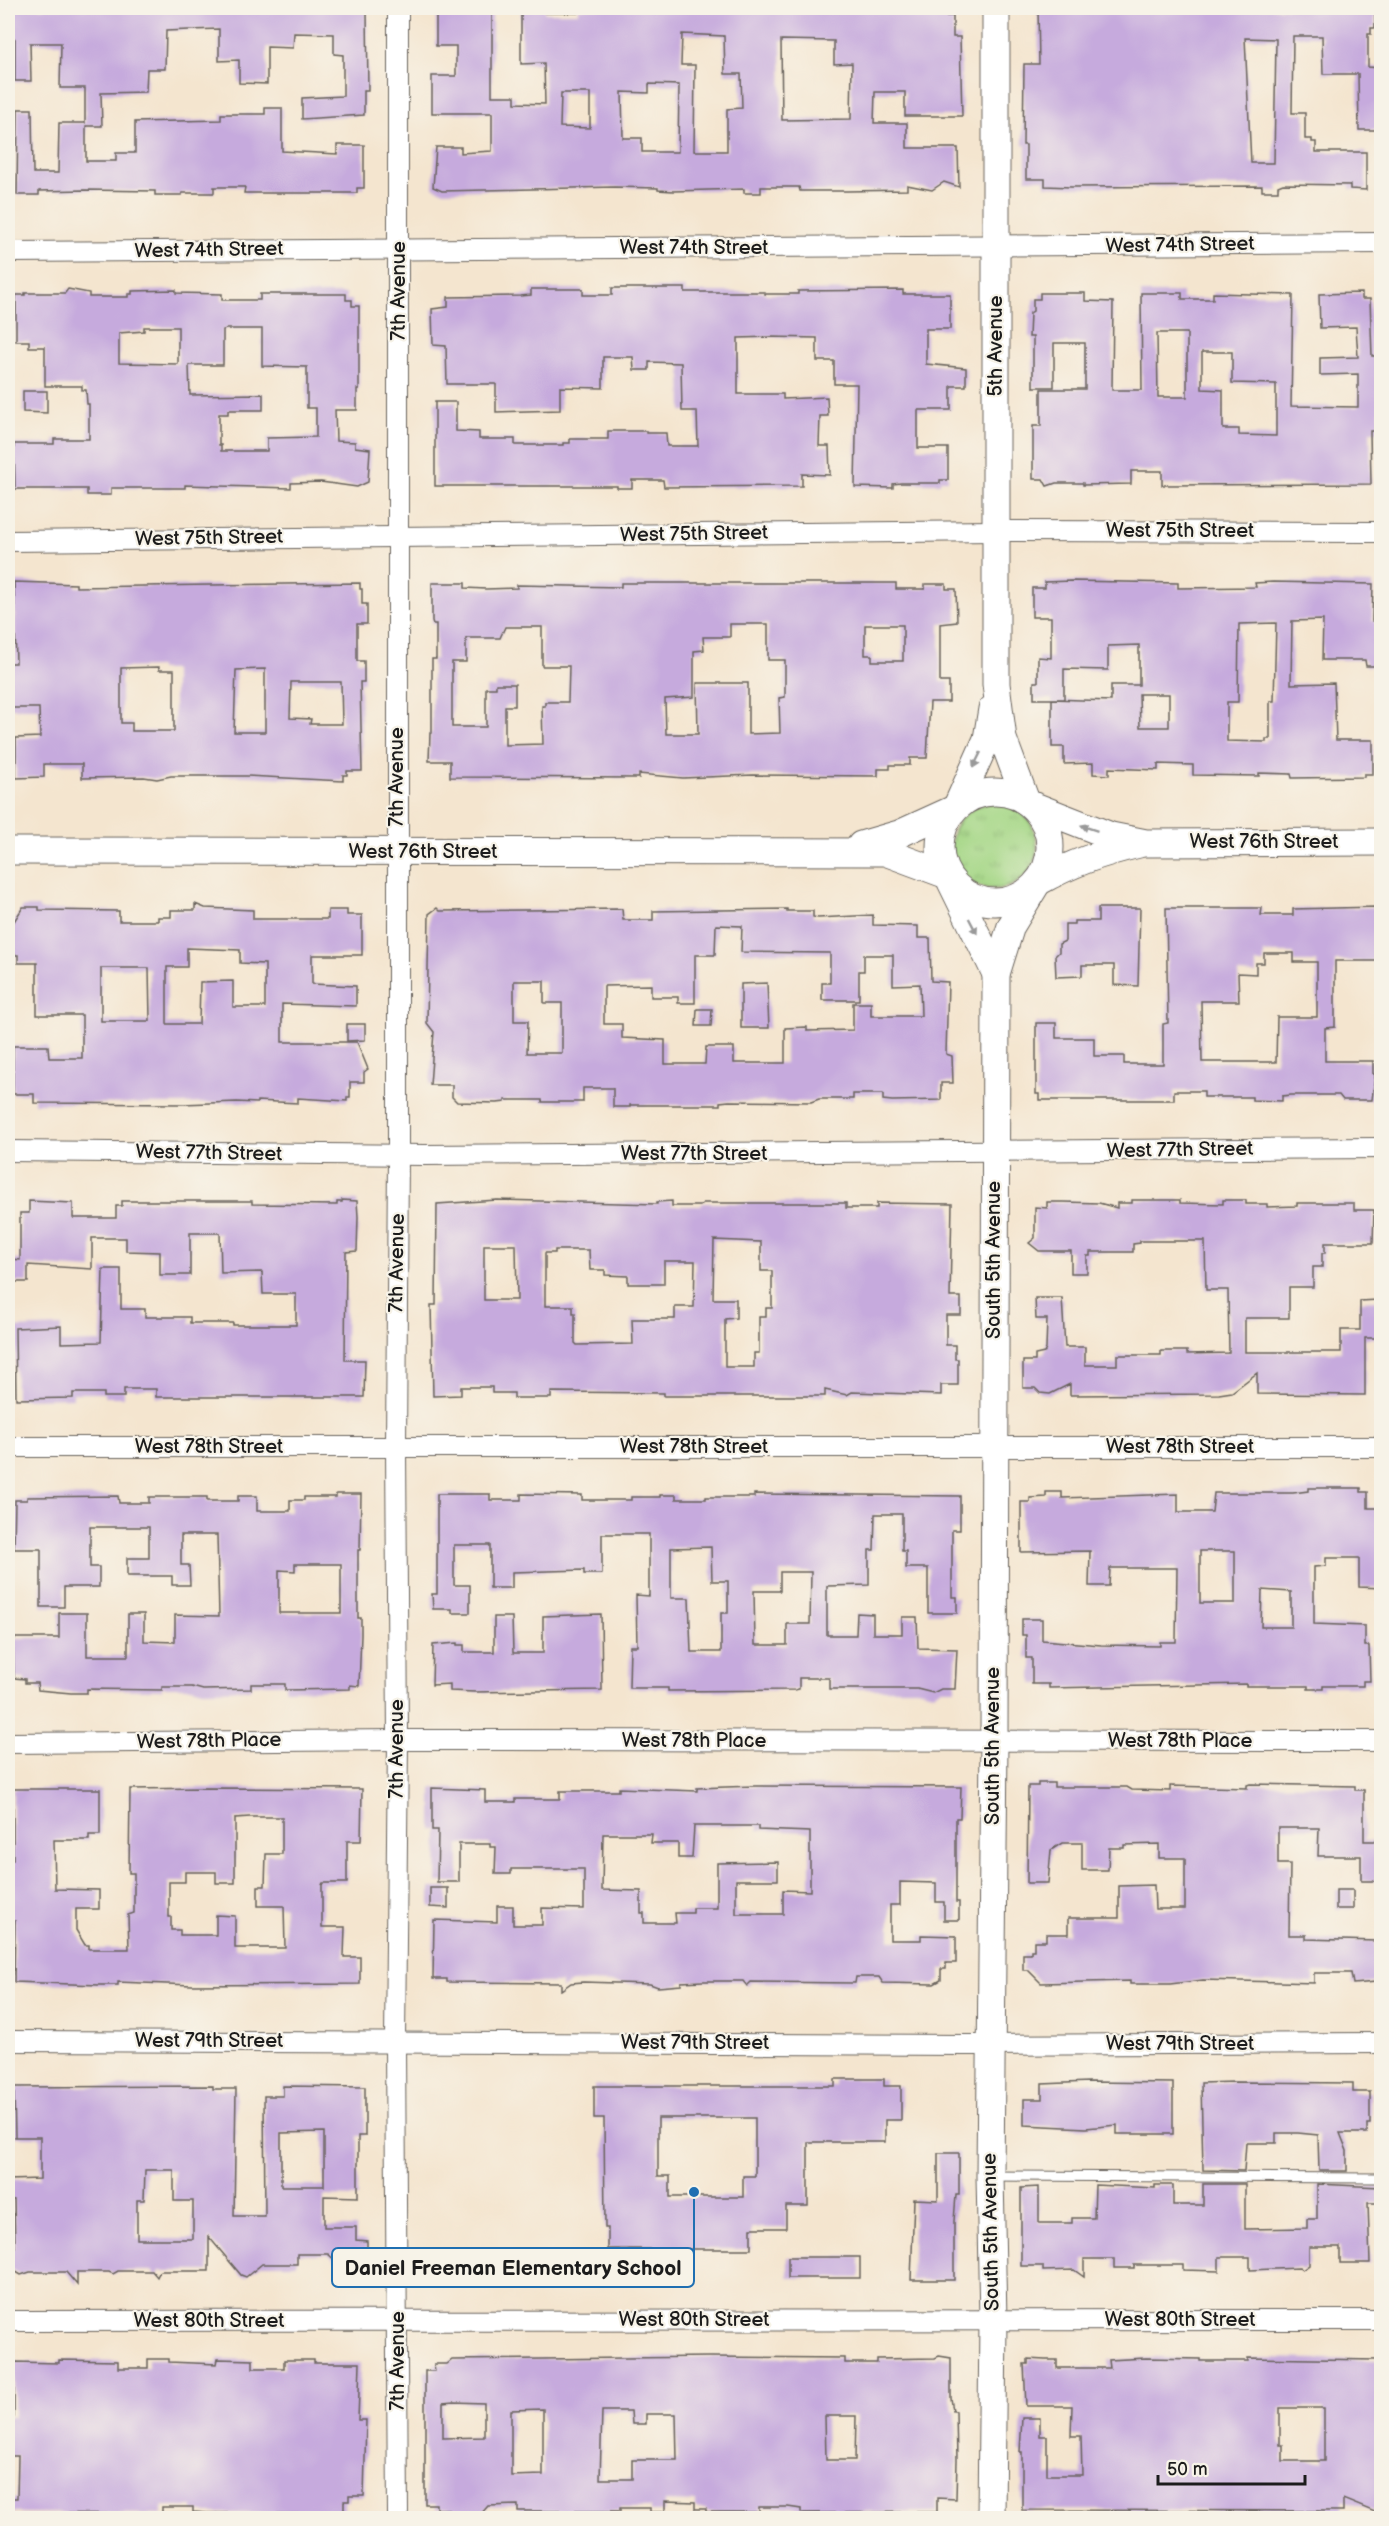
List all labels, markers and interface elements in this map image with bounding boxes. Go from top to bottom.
street label: West 74th Street [1105,232,1255,258]
street label: West 74th Street [619,236,769,260]
street label: West 74th Street [134,237,284,263]
street label: 7th Avenue [387,241,411,341]
street label: 5th Avenue [984,295,1008,397]
street label: West 75th Street [1106,519,1254,543]
street label: West 75th Street [620,521,768,547]
street label: West 75th Street [135,525,283,551]
street label: 7th Avenue [385,727,409,827]
one-way arrow [972,752,981,769]
one-way arrow [1080,823,1098,833]
street label: West 76th Street [1189,830,1339,854]
street label: West 76th Street [348,840,498,864]
one-way arrow [968,917,978,934]
street label: West 77th Street [1106,1137,1254,1163]
street label: West 77th Street [135,1140,283,1166]
street label: West 77th Street [621,1142,767,1166]
street label: South 5th Avenue [982,1181,1006,1339]
street label: 7th Avenue [384,1213,410,1313]
street label: West 78th Street [135,1435,283,1459]
street label: West 78th Street [620,1435,768,1459]
street label: West 78th Street [1106,1435,1254,1459]
street label: South 5th Avenue [981,1667,1005,1825]
street label: 7th Avenue [385,1699,409,1799]
street label: West 78th Place [136,1728,282,1754]
street label: West 78th Place [622,1729,766,1753]
street label: West 78th Place [1108,1729,1252,1753]
street label: West 79th Street [135,2029,283,2053]
street label: West 79th Street [621,2031,769,2055]
street label: West 79th Street [1106,2032,1254,2056]
street label: South 5th Avenue [978,2153,1004,2311]
callout: Daniel Freeman Elementary School [332,2248,694,2287]
text: Daniel Freeman Elementary School [344,2256,682,2281]
street label: West 80th Street [619,2308,769,2332]
street label: West 80th Street [1105,2308,1255,2332]
street label: West 80th Street [134,2309,284,2333]
street label: 7th Avenue [386,2311,410,2411]
scale bar [1158,2448,1305,2486]
text: 50 m [1167,2459,1208,2480]

